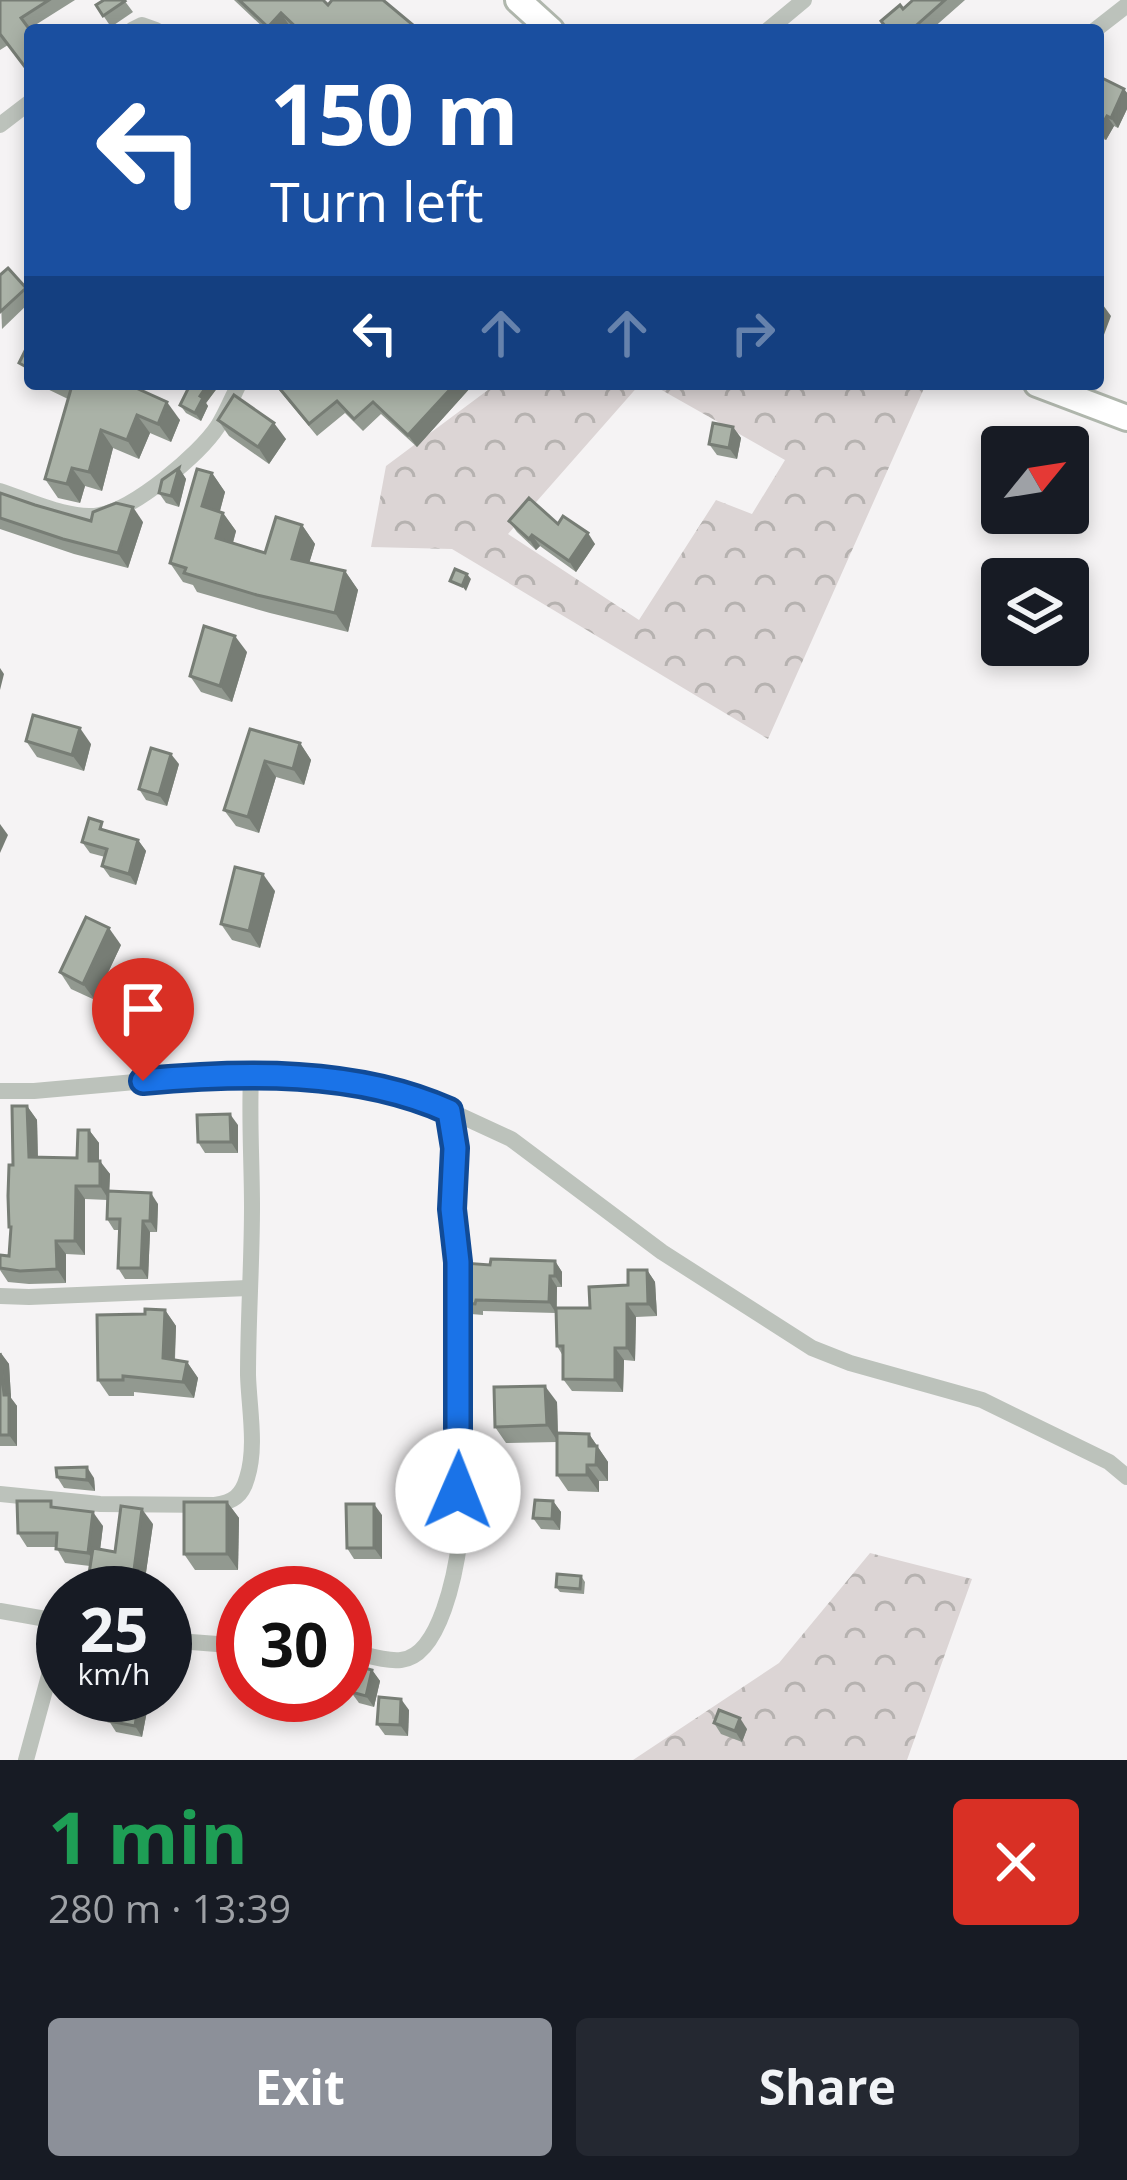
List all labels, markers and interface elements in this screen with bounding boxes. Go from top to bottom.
text: 150 m [270,55,518,170]
icon: left [72,72,228,228]
text: Turn left [270,164,483,238]
icon: left [342,300,408,366]
icon: ahead [468,300,534,366]
icon: ahead [594,300,660,366]
icon: right [720,300,786,366]
north arrow [981,426,1089,534]
map controls [981,426,1089,666]
button: layers [981,558,1089,666]
pin [92,958,194,1081]
icon: arrive [110,976,176,1042]
position arrow [395,1428,521,1554]
speed limit sign: 30 [216,1566,372,1722]
text: 25 [80,1588,148,1670]
text: km/h [78,1653,150,1694]
text: 1 min [48,1787,248,1885]
button: close [953,1799,1079,1925]
text: 280 m · 13:39 [48,1881,291,1934]
button: Exit [48,2018,552,2156]
button: Share [576,2018,1079,2156]

